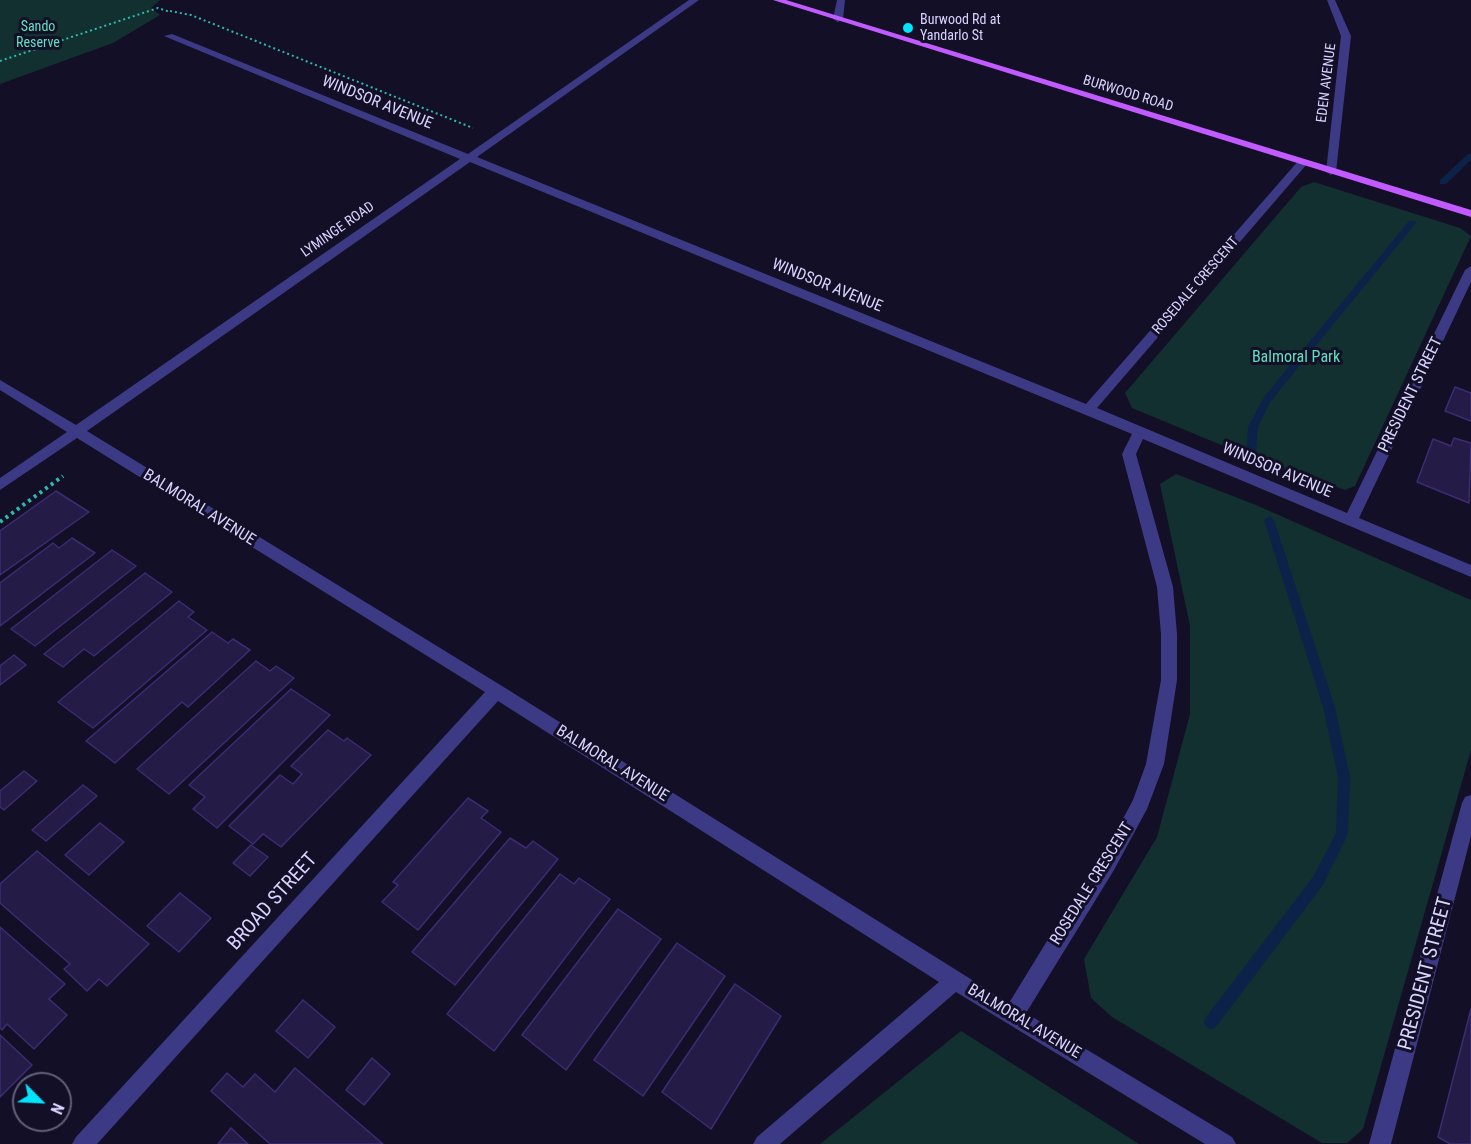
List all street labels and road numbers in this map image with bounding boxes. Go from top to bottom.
street label: EDEN AVENUE [1314,42,1340,124]
street label: WINDSOR AVENUE [319,72,435,134]
street label: BURWOOD ROAD [1081,72,1175,116]
street label: LYMINGE ROAD [298,199,378,261]
street label: ROSEDALE CRESCENT [1149,234,1243,338]
street label: WINDSOR AVENUE [769,255,885,317]
street label: PRESIDENT STREET [1375,334,1447,456]
street label: WINDSOR AVENUE [1219,439,1335,503]
street label: BALMORAL AVENUE [139,466,259,550]
street label: BALMORAL AVENUE [552,722,672,806]
street label: ROSEDALE CRESCENT [1047,819,1137,949]
street label: BROAD STREET [223,848,323,956]
street label: PRESIDENT STREET [1394,895,1458,1053]
street label: BALMORAL AVENUE [964,981,1084,1063]

